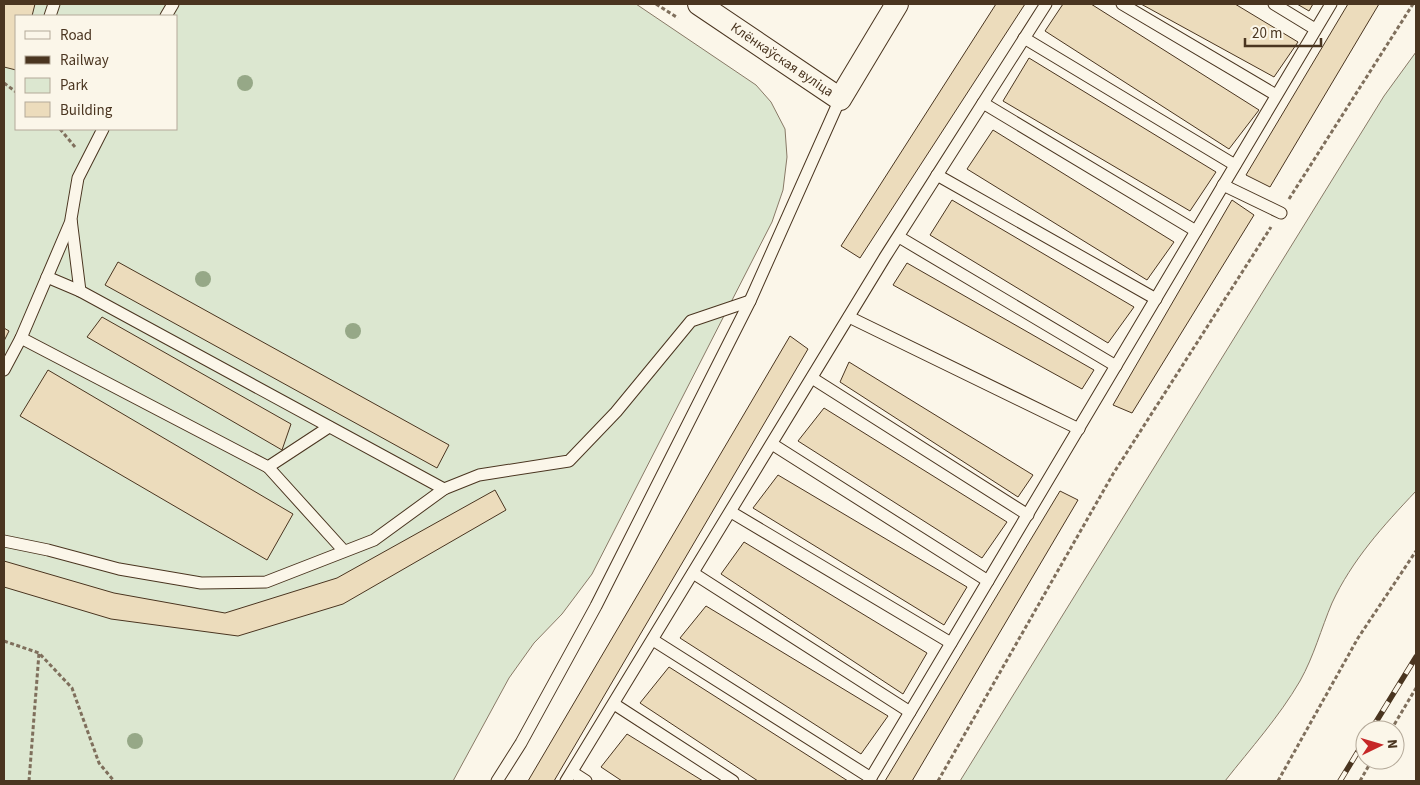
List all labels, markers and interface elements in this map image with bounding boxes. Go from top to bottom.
legend [15,15,178,130]
scale bar [1245,15,1321,47]
street label: Клёнкаўская вуліца [726,18,838,102]
text: 20 m [1252,23,1282,44]
text: Road [60,25,92,46]
text: Railway [60,50,109,71]
text: Park [60,75,89,96]
text: Building [60,100,113,121]
north arrow [1355,720,1405,770]
text: N [1382,738,1402,749]

